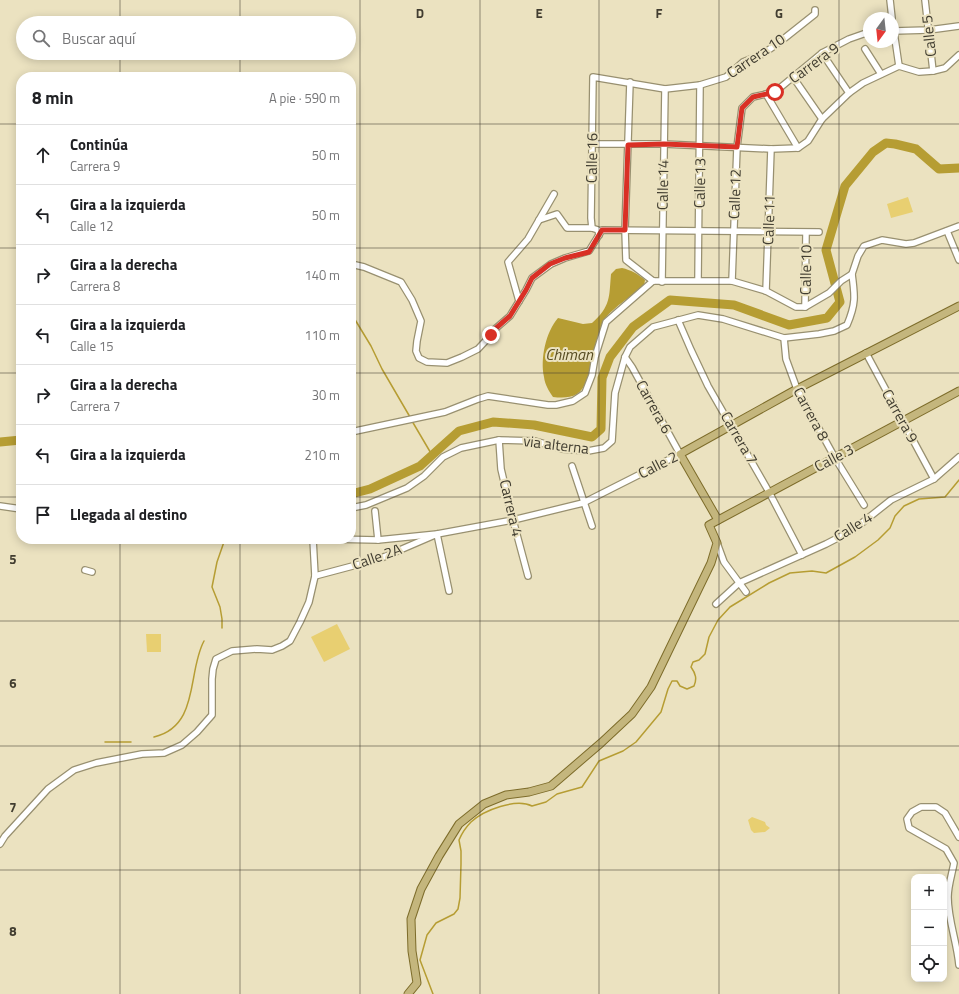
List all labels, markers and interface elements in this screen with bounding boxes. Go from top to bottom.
text: D [416,3,424,23]
text: E [535,3,543,23]
text: F [656,3,663,23]
text: G [775,3,783,23]
north arrow [863,12,899,48]
street label: Calle 5 [915,14,942,58]
search box [16,16,356,60]
icon: search [30,27,52,49]
text: Buscar aquí [62,27,135,50]
street label: Carrera 10 [722,28,790,84]
street label: Carrera 9 [784,36,844,89]
route start [766,83,784,101]
text: 8 min [32,85,73,111]
text: A pie · 590 m [269,88,340,108]
text: Continúa [70,133,128,156]
street label: Calle 16 [580,133,603,183]
icon: ahead [32,144,54,166]
text: 50 m [312,145,340,165]
text: Carrera 9 [70,156,120,176]
street label: Calle 13 [688,158,711,208]
street label: Calle 14 [651,160,674,210]
street label: Calle 12 [722,168,747,220]
text: Gira a la izquierda [70,193,186,216]
street label: Calle 11 [756,194,781,246]
icon: left [32,204,54,226]
text: 50 m [312,205,340,225]
text: Calle 12 [70,216,114,236]
street label: Calle 10 [794,245,817,295]
text: Gira a la derecha [70,253,177,276]
icon: right [32,264,54,286]
text: 140 m [304,265,340,285]
text: Carrera 8 [70,276,120,296]
text: Gira a la izquierda [70,313,186,336]
icon: left [32,324,54,346]
text: 110 m [304,325,340,345]
route end [482,326,500,344]
text: Calle 15 [70,336,114,356]
water label: Chiman [545,342,594,366]
text: Gira a la derecha [70,373,177,396]
street label: Carrera 6 [630,376,679,438]
street label: Carrera 8 [788,383,835,445]
icon: right [32,384,54,406]
text: 30 m [312,385,340,405]
street label: Carrera 9 [876,385,925,447]
text: Carrera 7 [70,396,120,416]
street label: Carrera 7 [715,407,764,469]
street label: via alterna [522,429,591,460]
street label: Calle 3 [810,438,858,478]
text: Gira a la izquierda [70,443,186,466]
icon: left [32,444,54,466]
text: 210 m [304,445,340,465]
street label: Calle 2 [634,445,682,484]
street label: Carrera 4 [494,477,529,539]
text: Llegada al destino [70,503,187,526]
icon: arrive [32,504,54,526]
street label: Calle 4 [829,506,877,547]
street label: Calle 2A [349,537,405,576]
text: 5 [9,549,17,569]
text: 6 [9,673,17,693]
text: 7 [9,797,17,817]
map controls [911,874,947,982]
button: + [911,874,947,910]
button: − [911,910,947,946]
text: 8 [9,921,17,941]
button: locate [911,946,947,982]

